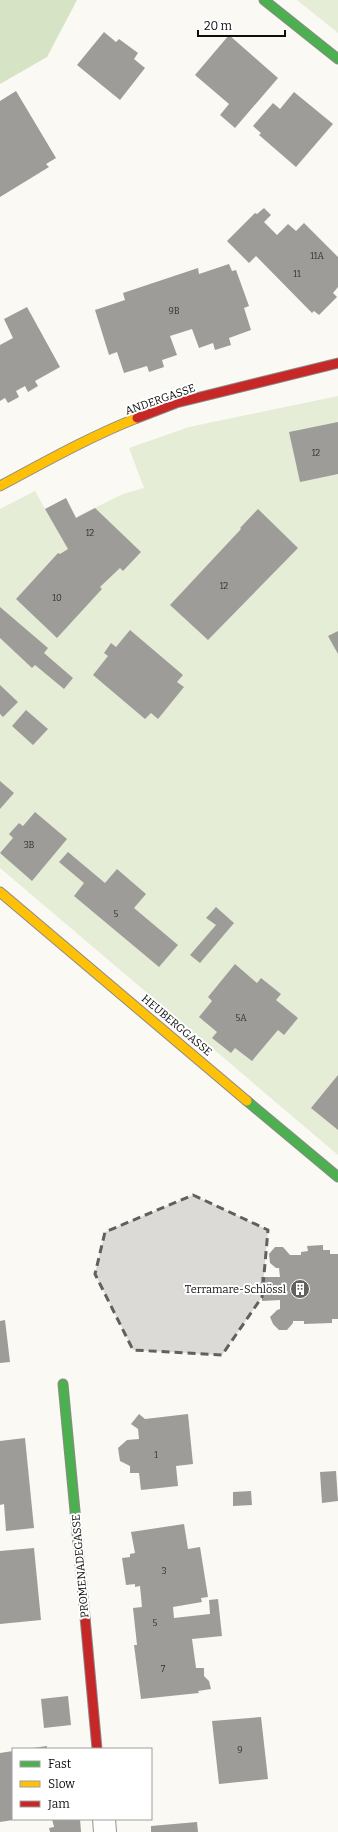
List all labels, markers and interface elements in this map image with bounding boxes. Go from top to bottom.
scale bar [198,12,285,38]
text: 20 m [204,19,233,33]
house number: 11A [310,251,324,261]
house number: 11 [293,269,301,279]
house number: 9B [168,306,180,316]
street label: ANDERGASSE [123,381,197,418]
house number: 12 [312,448,320,458]
house number: 12 [86,528,94,538]
house number: 12 [220,581,228,591]
house number: 10 [52,593,62,603]
house number: 3B [24,840,35,850]
house number: 5 [114,909,119,919]
street label: HEUBERGGASSE [139,992,215,1059]
house number: 5A [235,1013,247,1023]
building icon: Terramare-Schlössl [289,1278,311,1300]
place label: Terramare-Schlössl [185,1283,286,1296]
house number: 1 [154,1450,158,1460]
street label: PROMENADEGASSE [69,1514,91,1618]
house number: 3 [161,1566,167,1576]
house number: 5 [153,1618,158,1628]
house number: 7 [161,1664,166,1674]
house number: 9 [237,1745,243,1755]
legend [12,1748,152,1820]
text: Fast [48,1757,72,1771]
text: Slow [48,1777,75,1791]
text: Jam [47,1797,70,1811]

